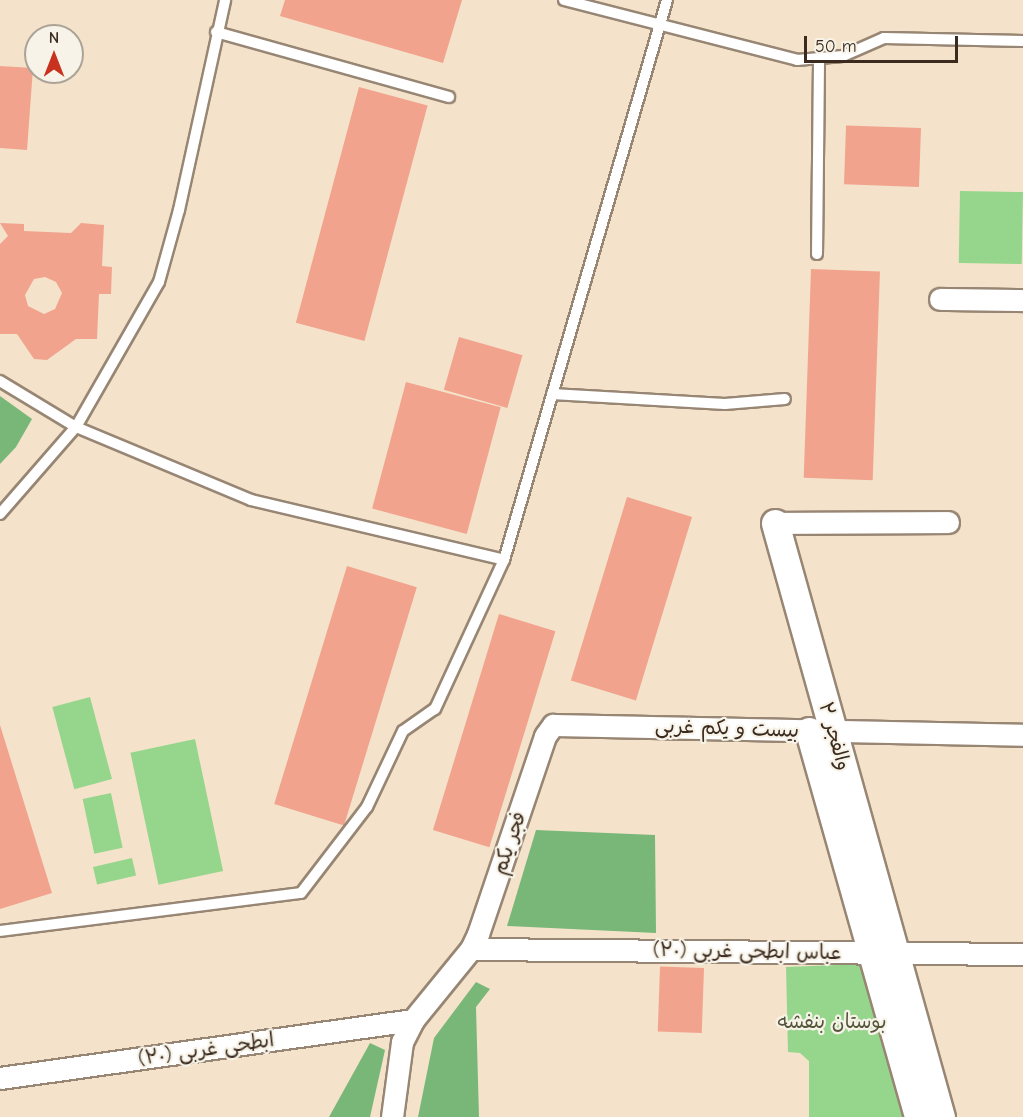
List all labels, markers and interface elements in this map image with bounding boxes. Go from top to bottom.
north arrow [24,24,84,84]
scale bar [807,24,962,62]
text: N [49,29,59,47]
text: 50 m [815,36,857,57]
street label: والفجر ۲ [814,699,856,773]
street label: بیست و یکم غربی [655,713,799,743]
street label: فجر یکم [487,808,531,878]
street label: عباس ابطحی غربی (۲۰) [653,937,841,965]
park label: بوستان بنفشه [778,1009,886,1033]
street label: ابطحی غربی (۲۰) [136,1028,276,1070]

